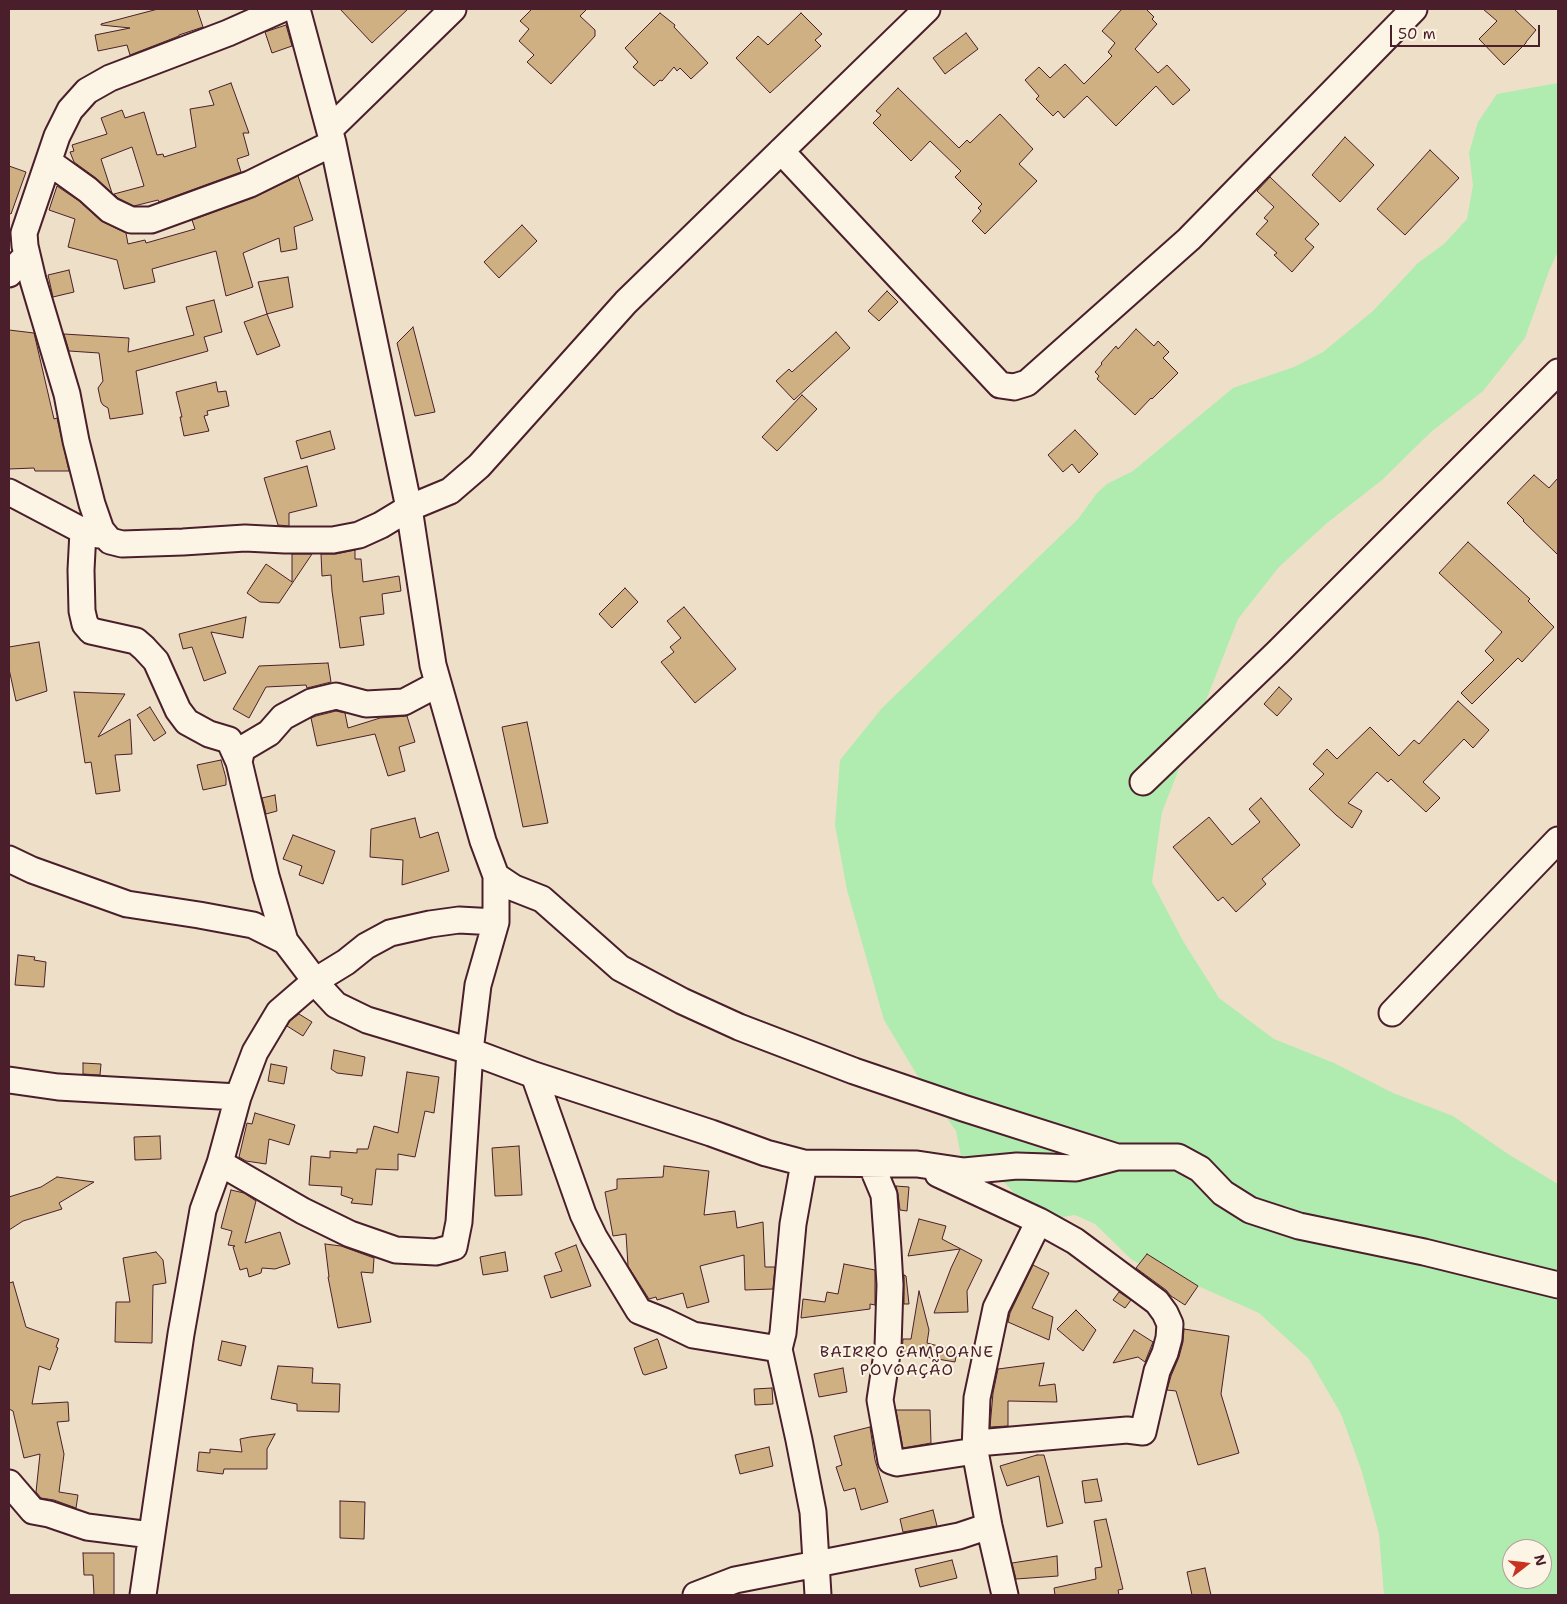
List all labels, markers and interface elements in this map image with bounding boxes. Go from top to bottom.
scale bar [1392,15,1542,47]
text: 50 m [1398,24,1436,44]
district label: BAIRRO CAMPOANE POVOAÇÃO [818,1343,996,1381]
north arrow [1502,1539,1552,1589]
text: N [1530,1552,1551,1568]

